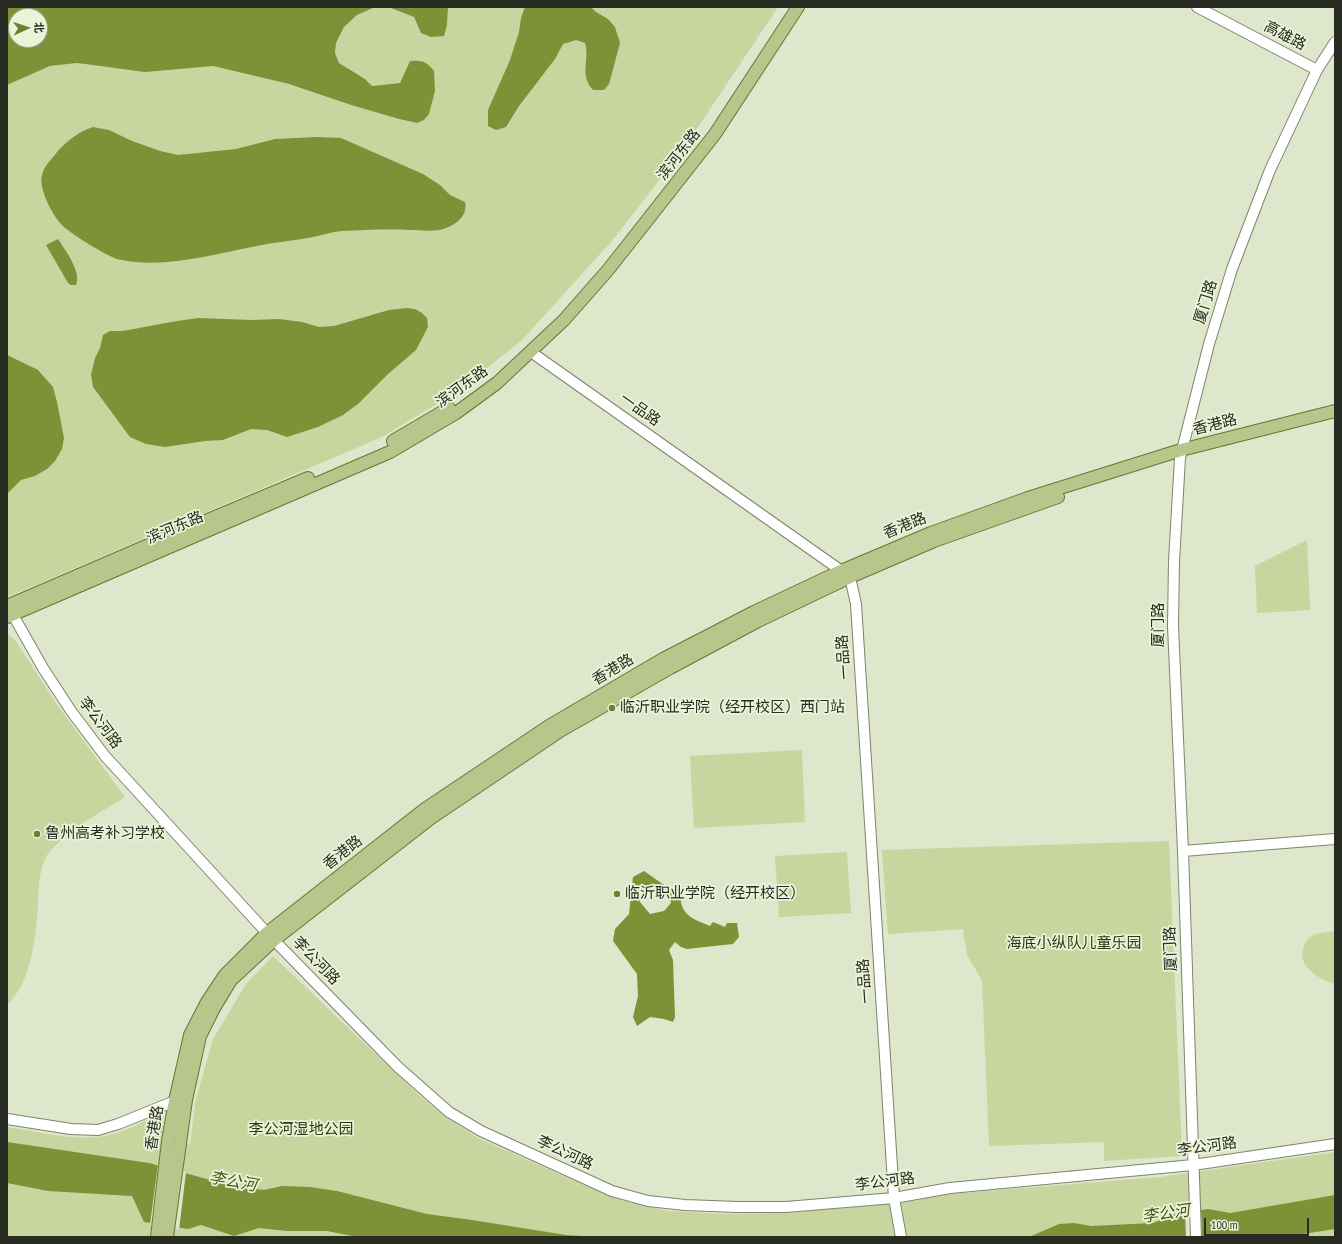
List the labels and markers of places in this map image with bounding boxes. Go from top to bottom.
place label: 临沂职业学院（经开校区）西门站 [620,699,845,717]
marker: 临沂职业学院（经开校区）西门站 [607,703,617,713]
place label: 鲁州高考补习学校 [45,825,165,843]
marker: 鲁州高考补习学校 [32,829,42,839]
place label: 临沂职业学院（经开校区） [625,885,805,903]
marker: 临沂职业学院（经开校区） [612,889,622,899]

